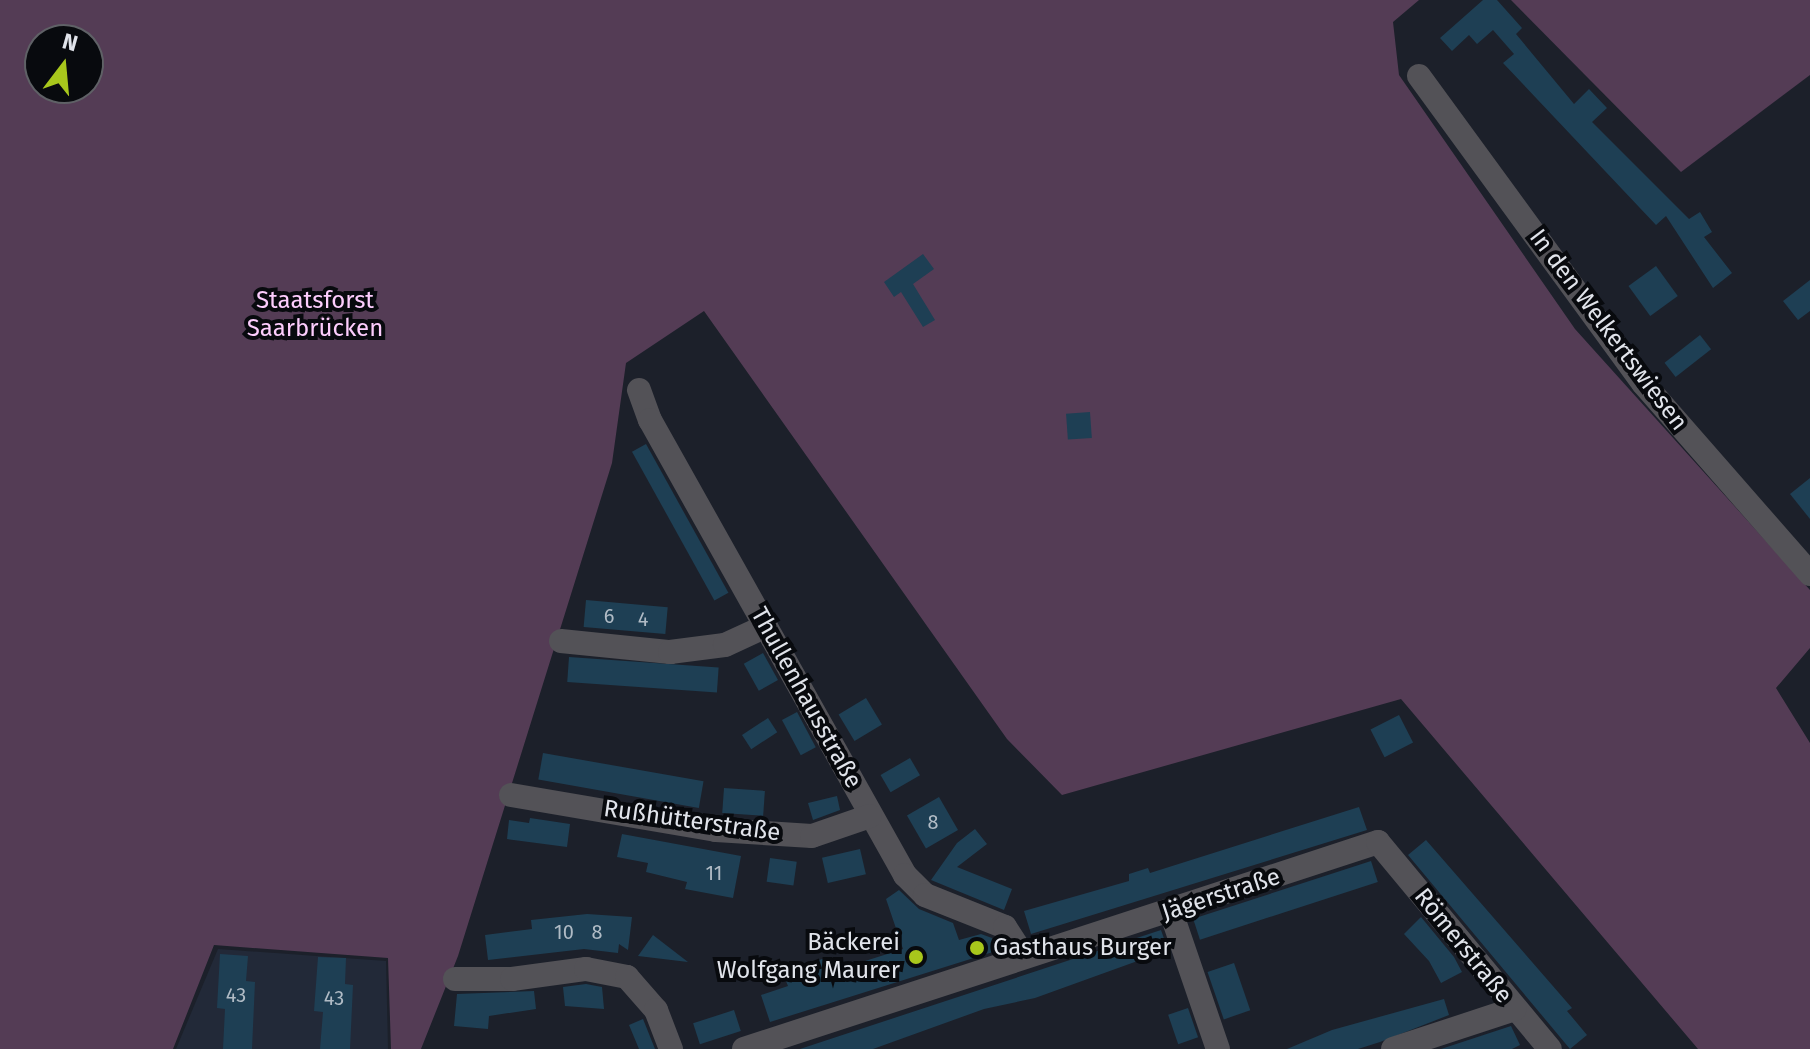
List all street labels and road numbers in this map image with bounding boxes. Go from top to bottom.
street label: In den Welkertswiesen [1523,224,1693,436]
street label: Thullenhausstraße [744,603,868,793]
street label: Rußhütterstraße [602,794,782,848]
street label: Jägerstraße [1158,862,1284,928]
street label: Römerstraße [1408,883,1518,1009]

